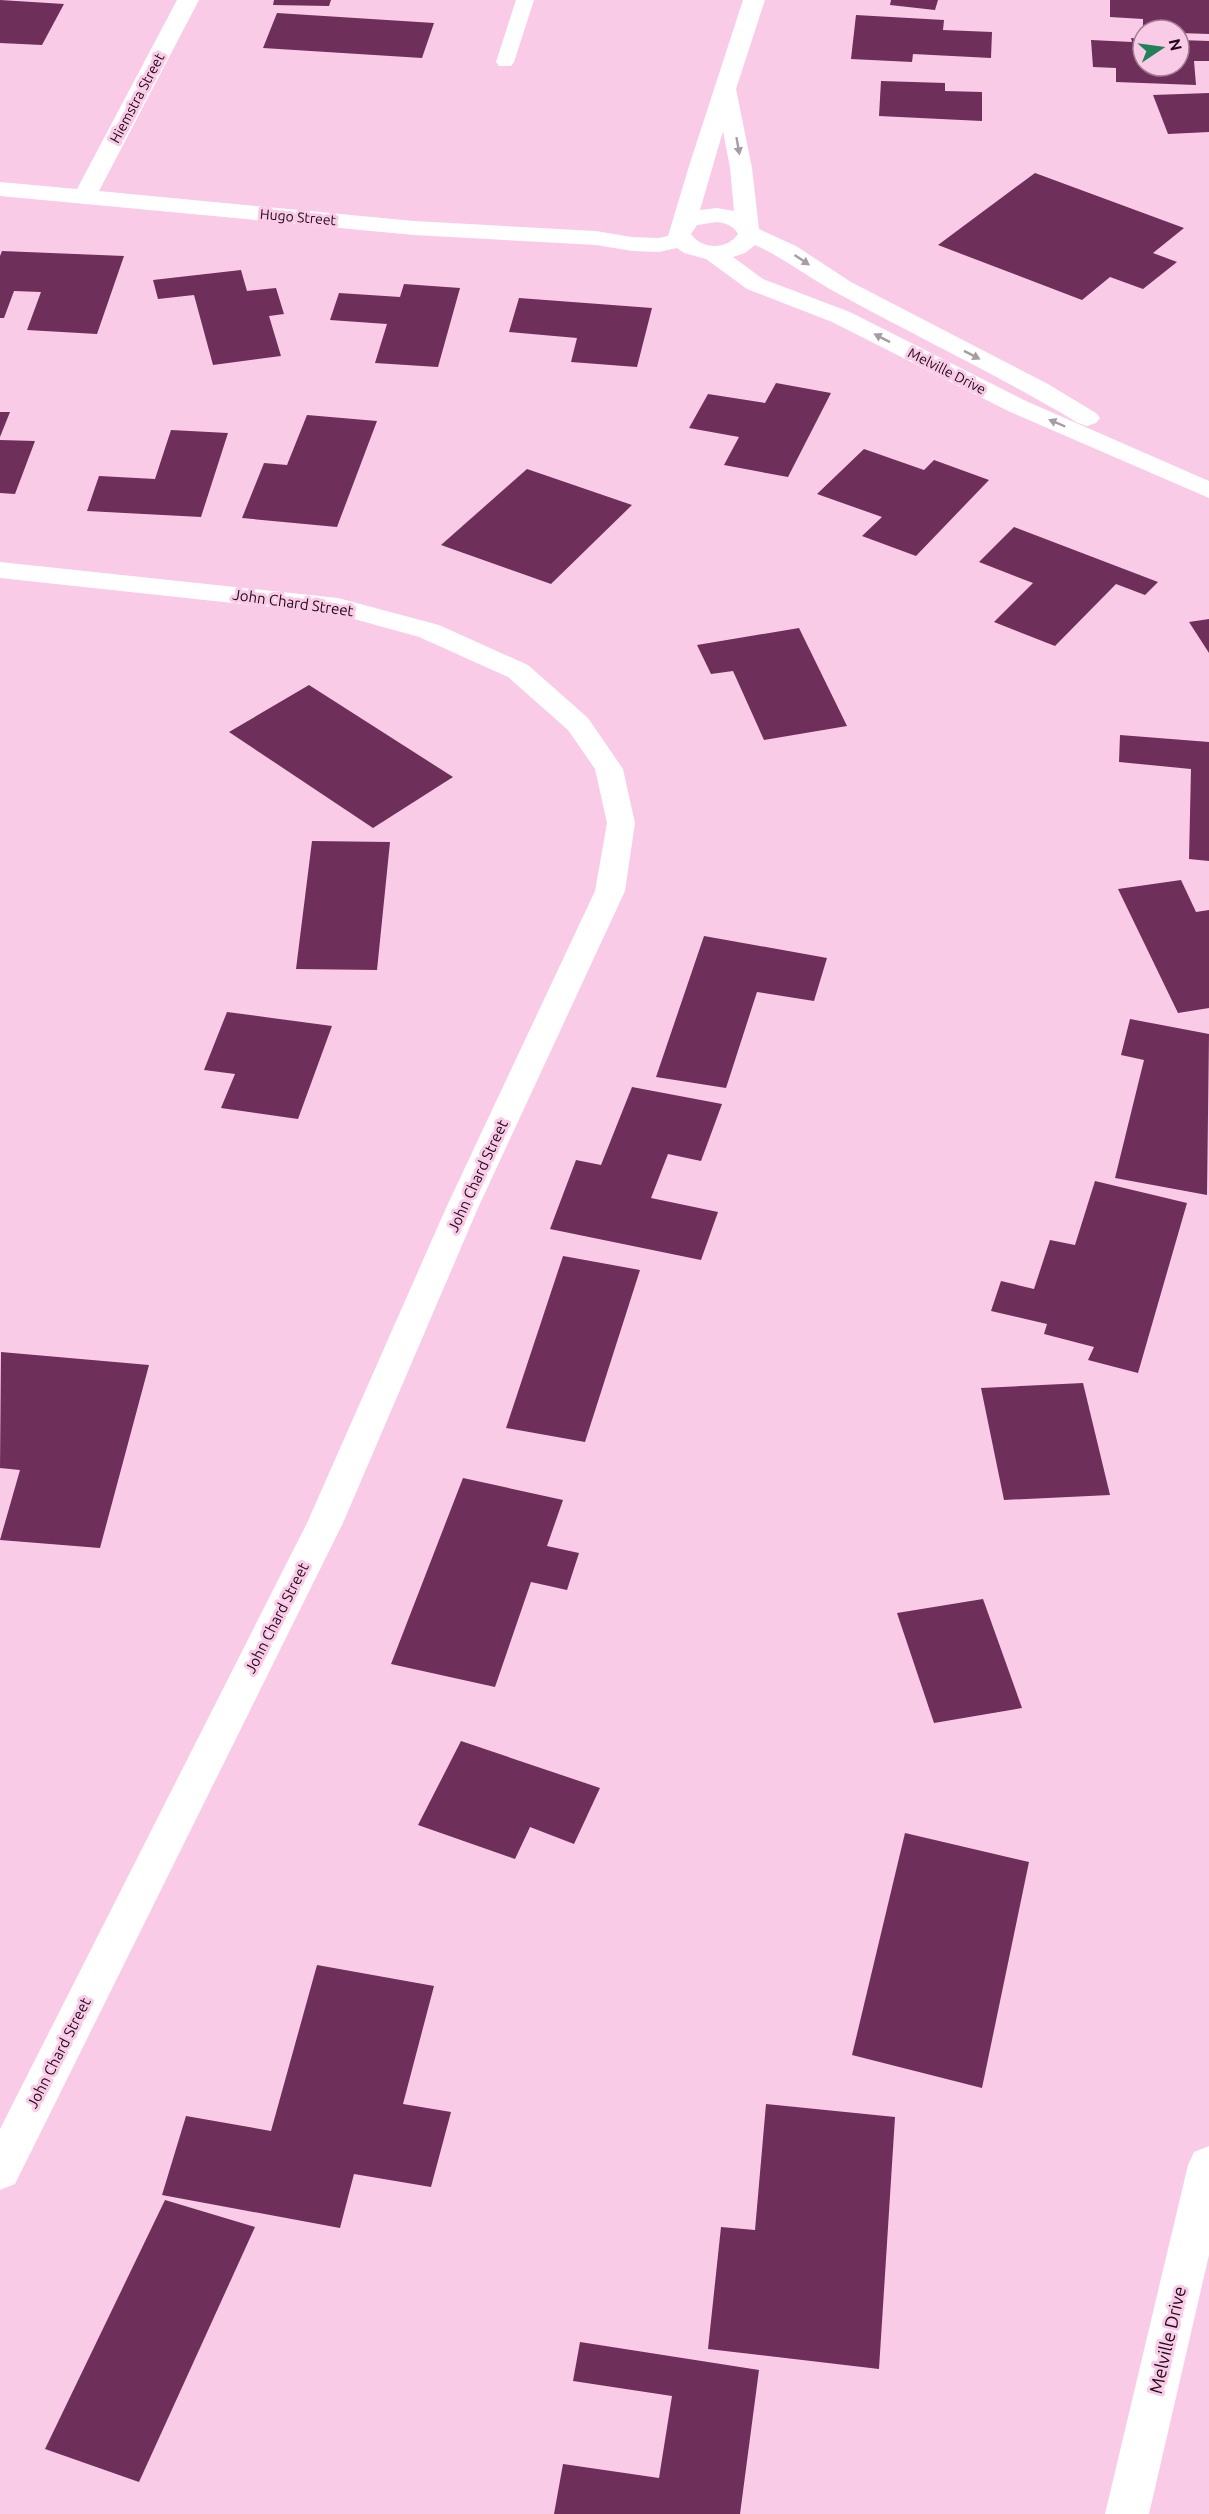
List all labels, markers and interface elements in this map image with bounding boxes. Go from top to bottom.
north arrow [1131,18,1191,78]
text: N [1166,37,1186,52]
street label: Hiemstra Street [107,50,168,146]
one-way arrow [733,137,742,156]
street label: Hugo Street [259,206,337,228]
one-way arrow [794,254,810,265]
one-way arrow [873,333,890,343]
street label: Melville Drive [905,345,989,397]
one-way arrow [964,350,981,360]
one-way arrow [1048,418,1066,428]
street label: John Chard Street [232,586,355,619]
street label: John Chard Street [444,1117,511,1235]
street label: John Chard Street [241,1559,312,1676]
street label: John Chard Street [23,1994,94,2111]
street label: Melville Drive [1145,2284,1189,2395]

